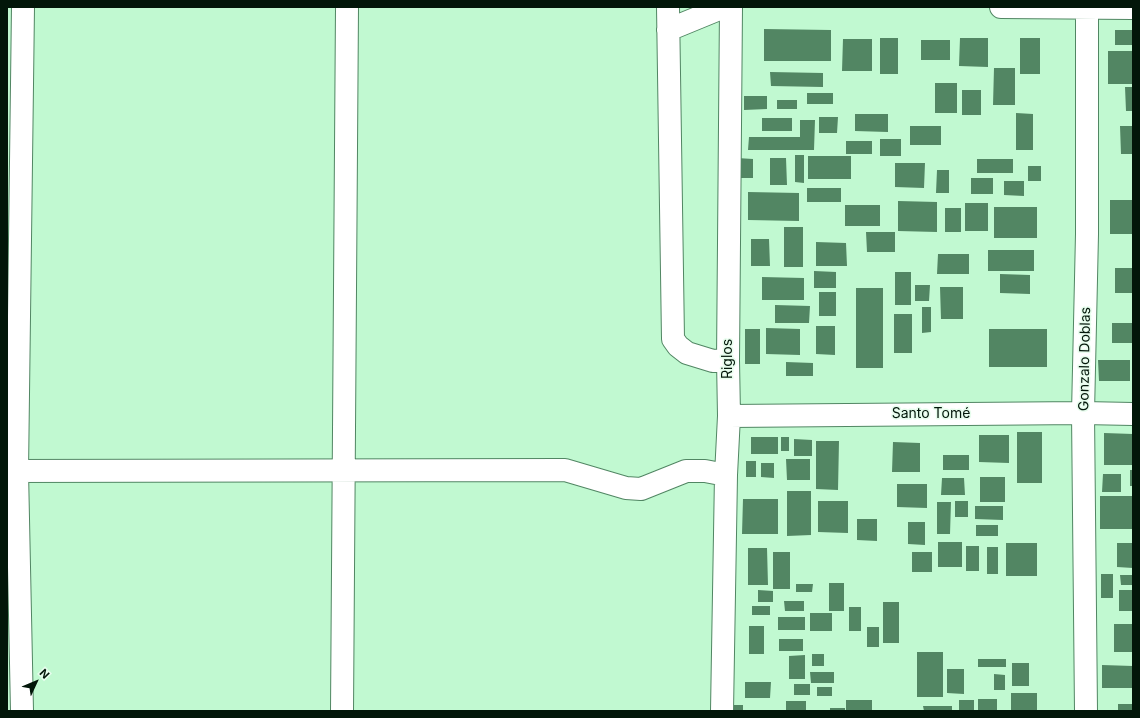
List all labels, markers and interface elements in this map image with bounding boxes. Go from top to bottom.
street label: Gonzalo Doblas [1076,307,1094,411]
street label: Riglos [720,339,736,379]
street label: Santo Tomé [892,406,970,422]
north arrow [16,662,56,702]
text: N [37,666,53,682]

